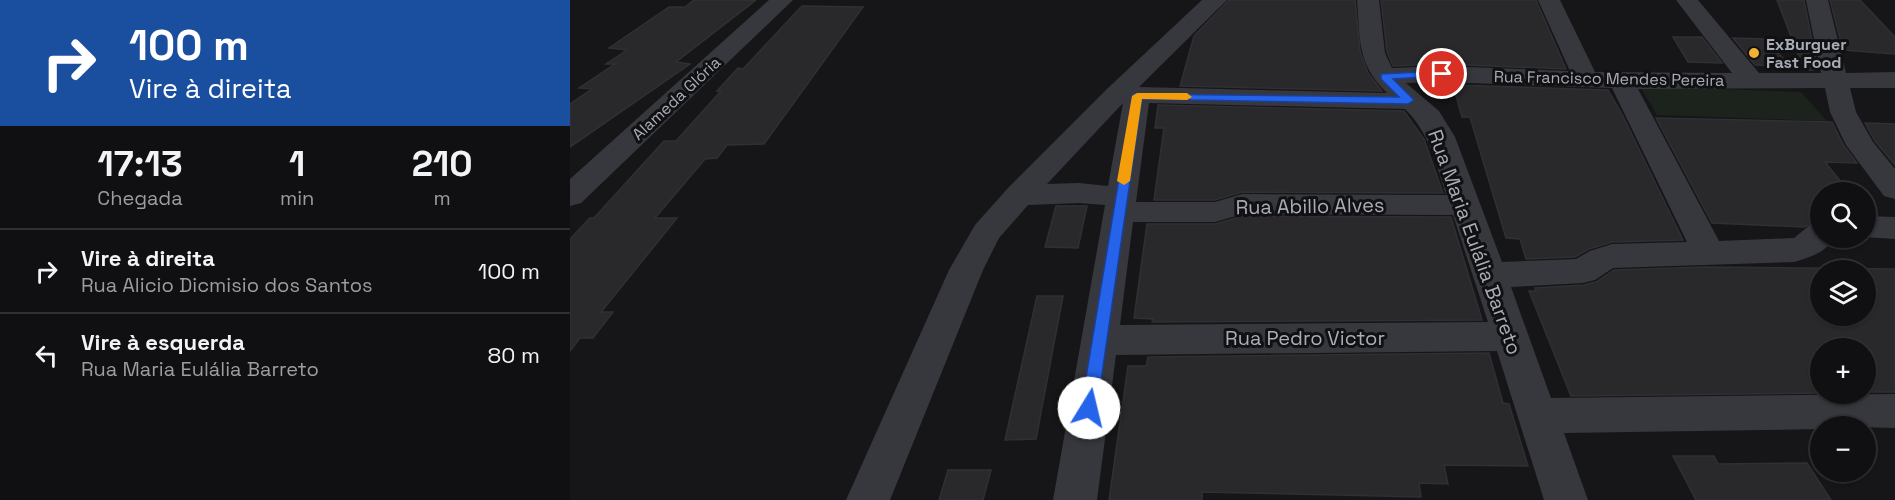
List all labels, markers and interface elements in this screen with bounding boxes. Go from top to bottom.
text: 100 m [129,19,249,72]
icon: right [30,24,108,102]
place label: ExBurguer Fast Food [1766,34,1847,73]
marker: ExBurguer Fast Food [1747,46,1761,60]
pin [1416,48,1467,99]
street label: Alameda Glória [628,52,725,145]
icon: arrive [1425,57,1458,90]
street label: Rua Francisco Mendes Pereira [1494,66,1724,91]
text: Vire à direita [129,71,292,106]
street label: Rua Maria Eulália Barreto [1422,126,1528,358]
text: 17:13 [97,141,183,187]
text: 1 [289,141,305,187]
text: 210 [412,141,473,187]
map controls [1810,182,1876,482]
button: search [1810,182,1876,248]
text: Chegada [97,185,183,211]
text: min [280,185,314,211]
text: m [434,185,451,211]
street label: Rua Abillo Alves [1235,192,1385,220]
text: Vire à direita [81,244,215,272]
icon: right [30,255,63,288]
text: 100 m [478,257,540,285]
button: layers [1810,260,1876,326]
text: Rua Alicio Dicmisio dos Santos [81,272,373,298]
street label: Rua Pedro Victor [1225,325,1385,351]
text: Vire à esquerda [81,328,245,356]
button: + [1810,338,1876,404]
icon: left [30,339,63,372]
text: 80 m [488,341,540,369]
text: Rua Maria Eulália Barreto [81,356,319,382]
position arrow [1057,376,1121,440]
button: − [1810,416,1876,482]

